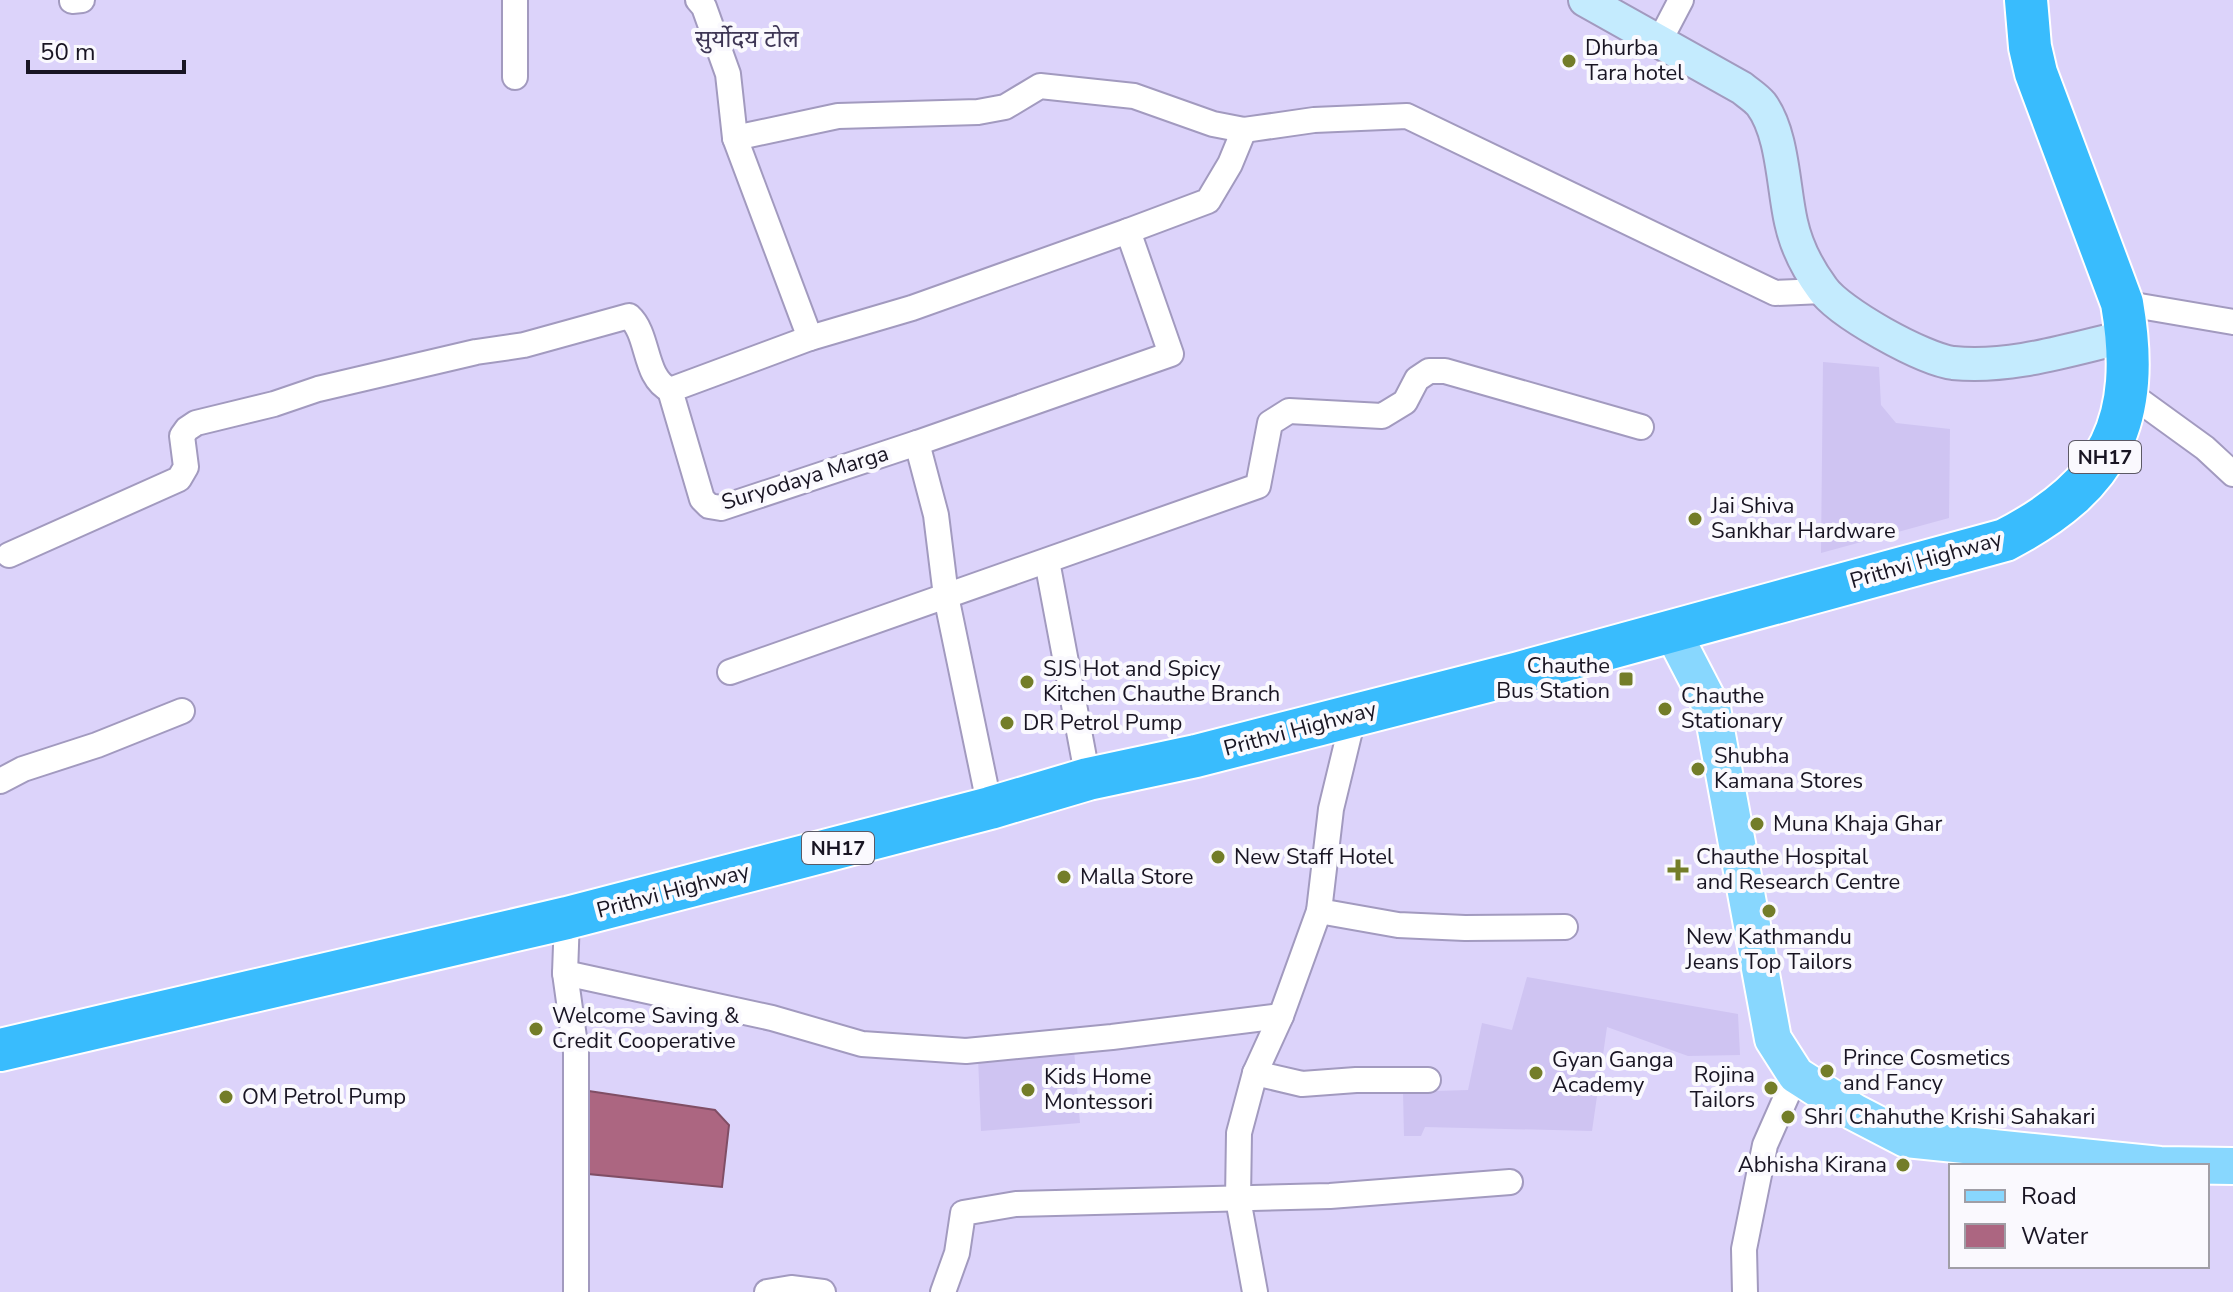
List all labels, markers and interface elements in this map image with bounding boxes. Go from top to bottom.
district label: सुर्योदय टोल [695,23,800,55]
scale bar [28,24,184,74]
place label: Dhurba Tara hotel [1585,33,1684,88]
text: 50 m [40,36,96,68]
marker: Dhurba Tara hotel [1560,52,1578,70]
street label: Suryodaya Marga [718,438,892,518]
road number: NH17 [2069,441,2141,473]
place label: Jai Shiva Sankhar Hardware [1710,491,1896,546]
marker: Jai Shiva Sankhar Hardware [1686,510,1704,528]
street label: Prithvi Highway [1846,524,2006,596]
place label: Chauthe Bus Station [1496,651,1610,706]
place label: SJS Hot and Spicy Kitchen Chauthe Branch [1043,654,1280,709]
marker: Chauthe Bus Station [1617,670,1635,688]
marker: SJS Hot and Spicy Kitchen Chauthe Branch [1018,673,1036,691]
place label: Chauthe Stationary [1681,681,1784,736]
street label: Prithvi Highway [1220,694,1380,764]
marker: Chauthe Stationary [1656,700,1674,718]
place label: DR Petrol Pump [1023,708,1182,738]
marker: DR Petrol Pump [998,714,1016,732]
place label: Shubha Kamana Stores [1714,741,1863,796]
marker: Shubha Kamana Stores [1689,760,1707,778]
place label: Muna Khaja Ghar [1773,809,1943,839]
marker: Muna Khaja Ghar [1748,815,1766,833]
road number: NH17 [802,832,874,864]
place label: New Staff Hotel [1234,842,1394,872]
place label: Chauthe Hospital and Research Centre [1696,842,1900,897]
marker: New Staff Hotel [1209,848,1227,866]
street label: Prithvi Highway [593,856,753,926]
marker: Chauthe Hospital and Research Centre [1667,859,1689,881]
place label: Malla Store [1080,862,1194,892]
marker: Malla Store [1055,868,1073,886]
marker: New Kathmandu Jeans Top Tailors [1760,902,1778,920]
place label: New Kathmandu Jeans Top Tailors [1685,922,1852,977]
place label: Welcome Saving & Credit Cooperative [552,1001,740,1056]
marker: Welcome Saving & Credit Cooperative [527,1020,545,1038]
place label: Prince Cosmetics and Fancy [1843,1043,2010,1098]
place label: Gyan Ganga Academy [1552,1045,1674,1100]
place label: Rojina Tailors [1690,1060,1755,1115]
place label: Kids Home Montessori [1044,1062,1153,1117]
marker: Prince Cosmetics and Fancy [1818,1062,1836,1080]
marker: Gyan Ganga Academy [1527,1064,1545,1082]
marker: Rojina Tailors [1762,1079,1780,1097]
marker: Kids Home Montessori [1019,1081,1037,1099]
place label: OM Petrol Pump [242,1082,406,1112]
marker: OM Petrol Pump [217,1088,235,1106]
place label: Shri Chahuthe Krishi Sahakari [1804,1102,2095,1132]
marker: Shri Chahuthe Krishi Sahakari [1779,1108,1797,1126]
place label: Abhisha Kirana [1738,1150,1887,1180]
marker: Abhisha Kirana [1894,1156,1912,1174]
legend [1949,1164,2209,1268]
text: Road [2021,1180,2077,1212]
text: Water [2021,1220,2089,1252]

